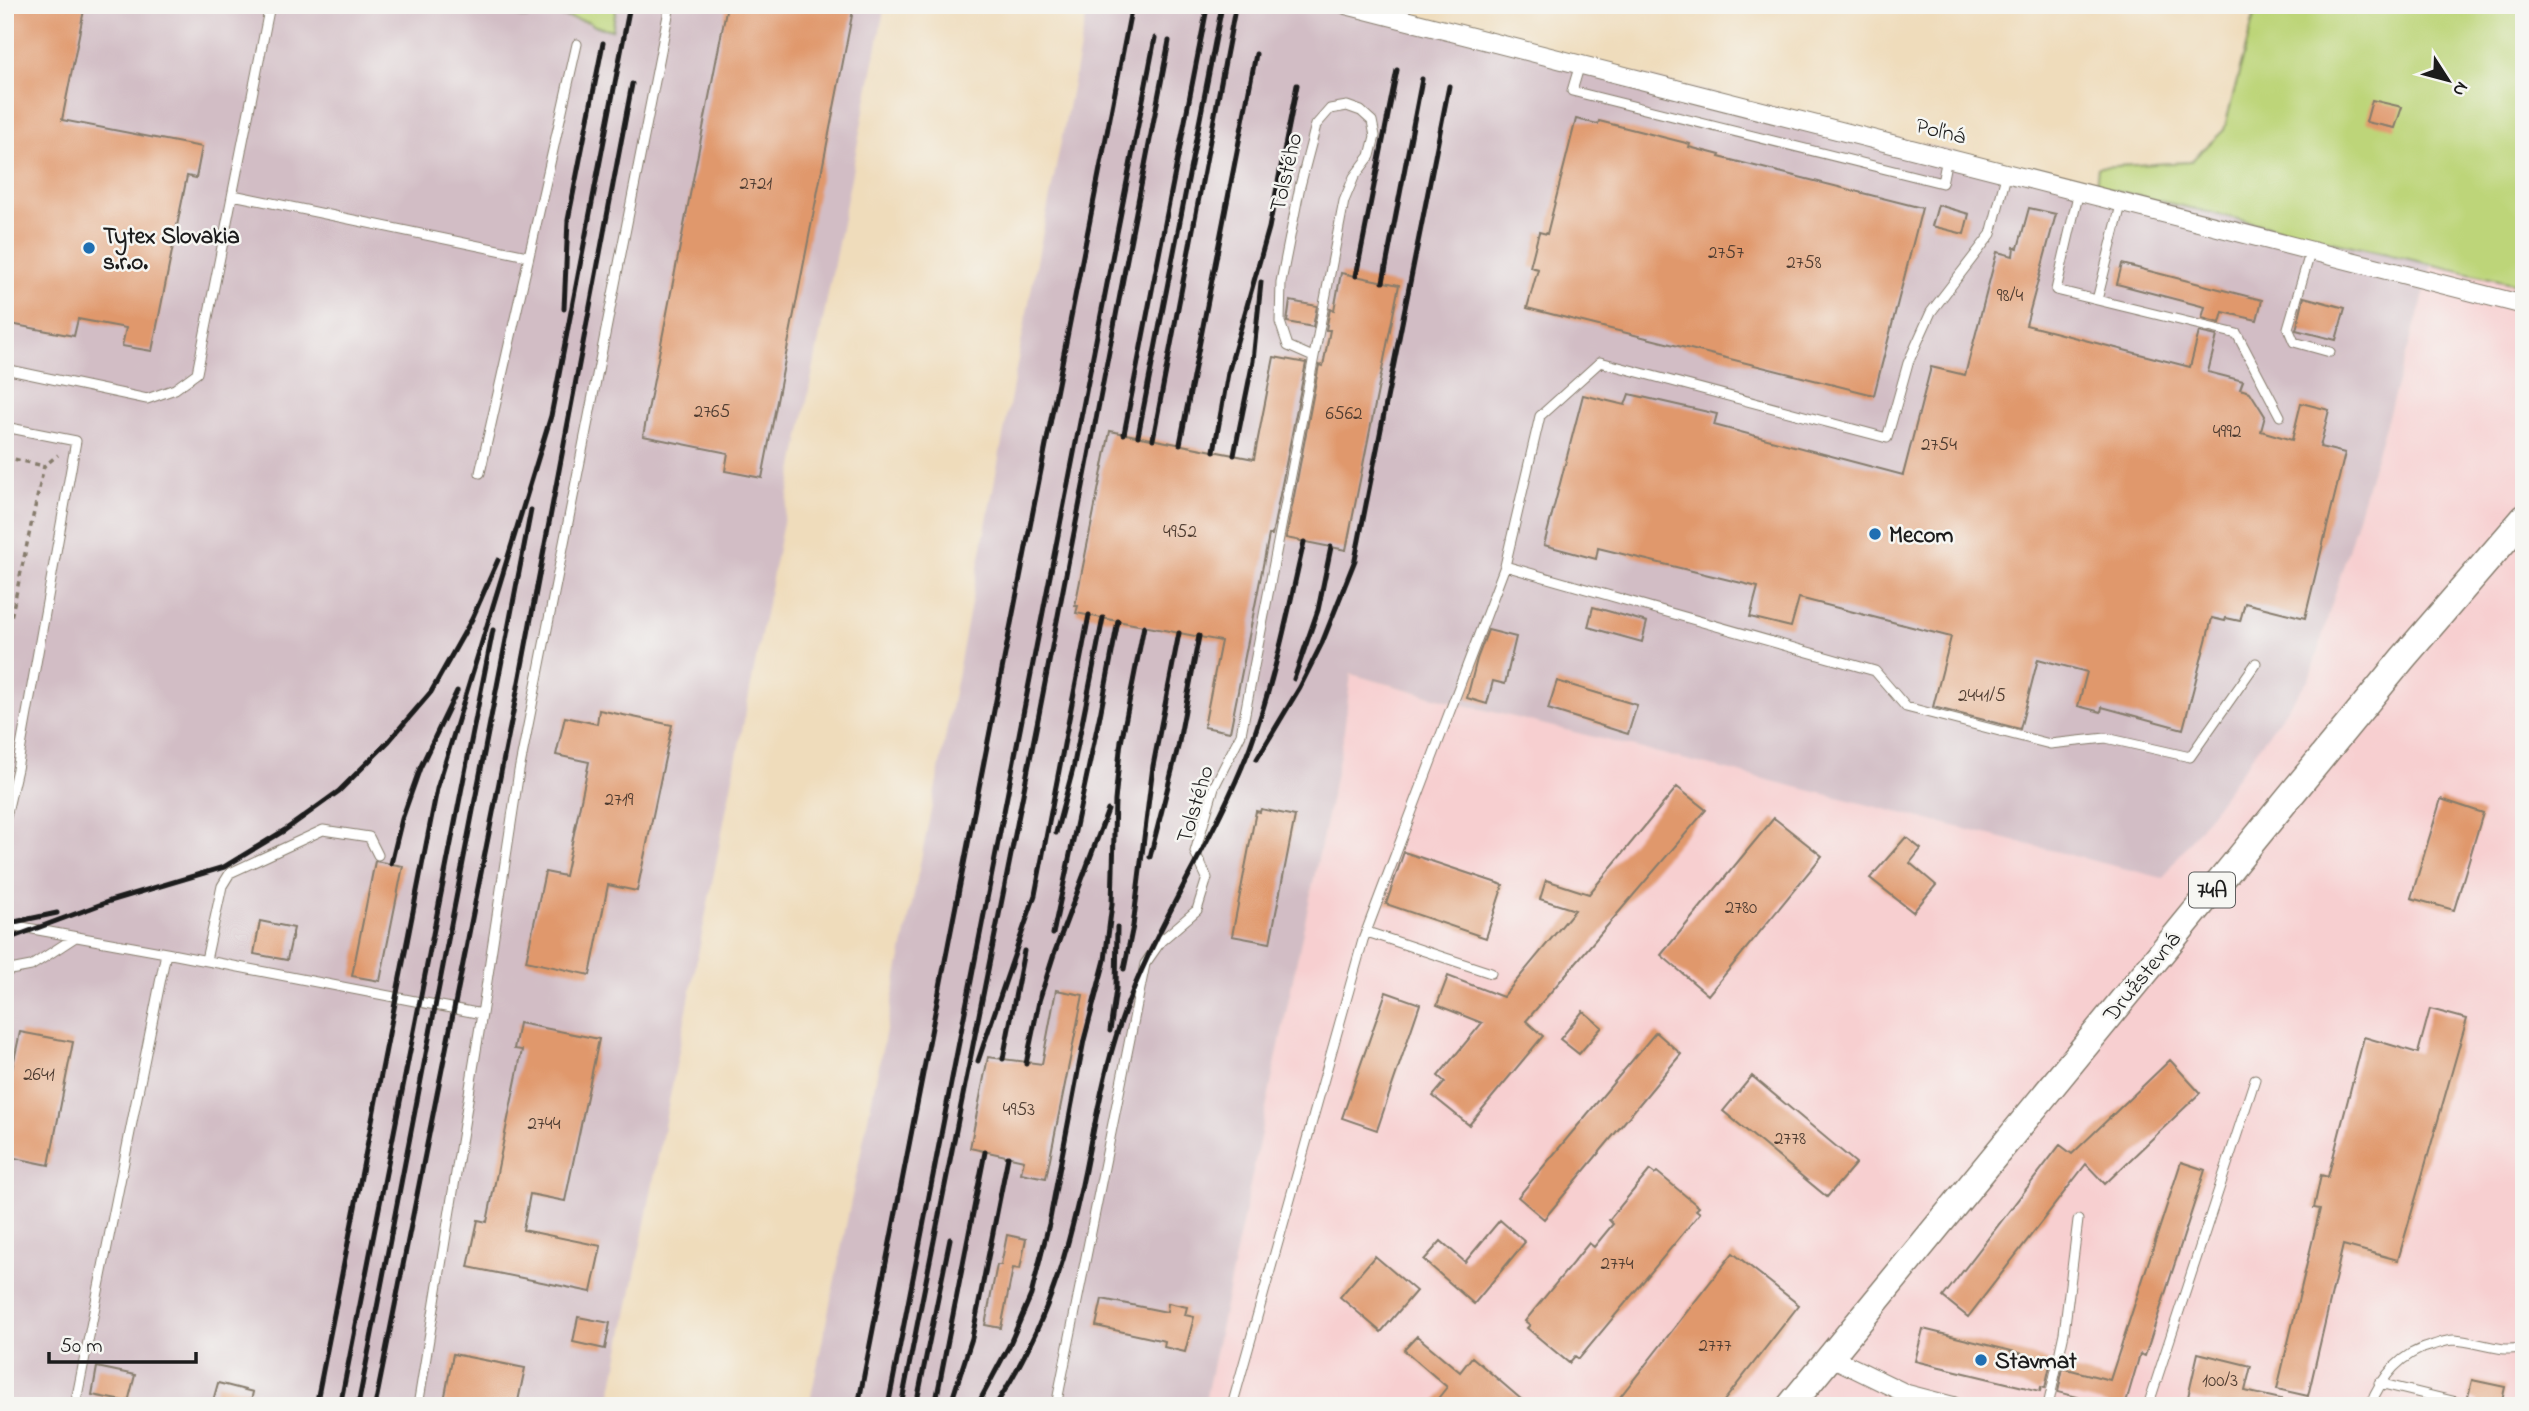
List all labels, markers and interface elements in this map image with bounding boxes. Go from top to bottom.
north arrow [2414,46,2484,116]
text: N [2445,75,2474,102]
street label: Poľná [1912,110,1969,155]
street label: Tolstého [1262,130,1313,215]
house number: 2721 [740,171,772,198]
place label: Tytex Slovakia s.r.o. [103,221,240,280]
marker: Tytex Slovakia s.r.o. [81,240,97,256]
house number: 2757 [1708,240,1744,267]
house number: 2758 [1786,250,1822,277]
house number: 98/4 [1997,283,2023,310]
house number: 2765 [694,399,730,426]
house number: 6562 [1325,401,1363,428]
house number: 4992 [2213,419,2241,446]
house number: 2754 [1921,432,1957,459]
house number: 4952 [1163,519,1197,546]
place label: Mecom [1889,520,1953,553]
marker: Mecom [1867,526,1883,542]
house number: 2441/5 [1958,683,2006,710]
street label: Tolstého [1169,762,1224,848]
house number: 2719 [604,787,634,814]
road number: 74A [2189,872,2235,908]
house number: 2780 [1725,895,1757,922]
street label: Družstevná [2095,925,2190,1031]
house number: 2641 [23,1062,55,1089]
house number: 4953 [1003,1097,1035,1124]
house number: 2744 [528,1111,561,1138]
house number: 2778 [1774,1126,1806,1153]
house number: 2774 [1601,1251,1634,1278]
scale bar [49,1320,196,1364]
text: 50 m [60,1332,103,1362]
house number: 2777 [1699,1333,1732,1360]
place label: Stavmat [1995,1346,2077,1379]
marker: Stavmat [1973,1352,1989,1368]
house number: 100/3 [2202,1368,2238,1395]

